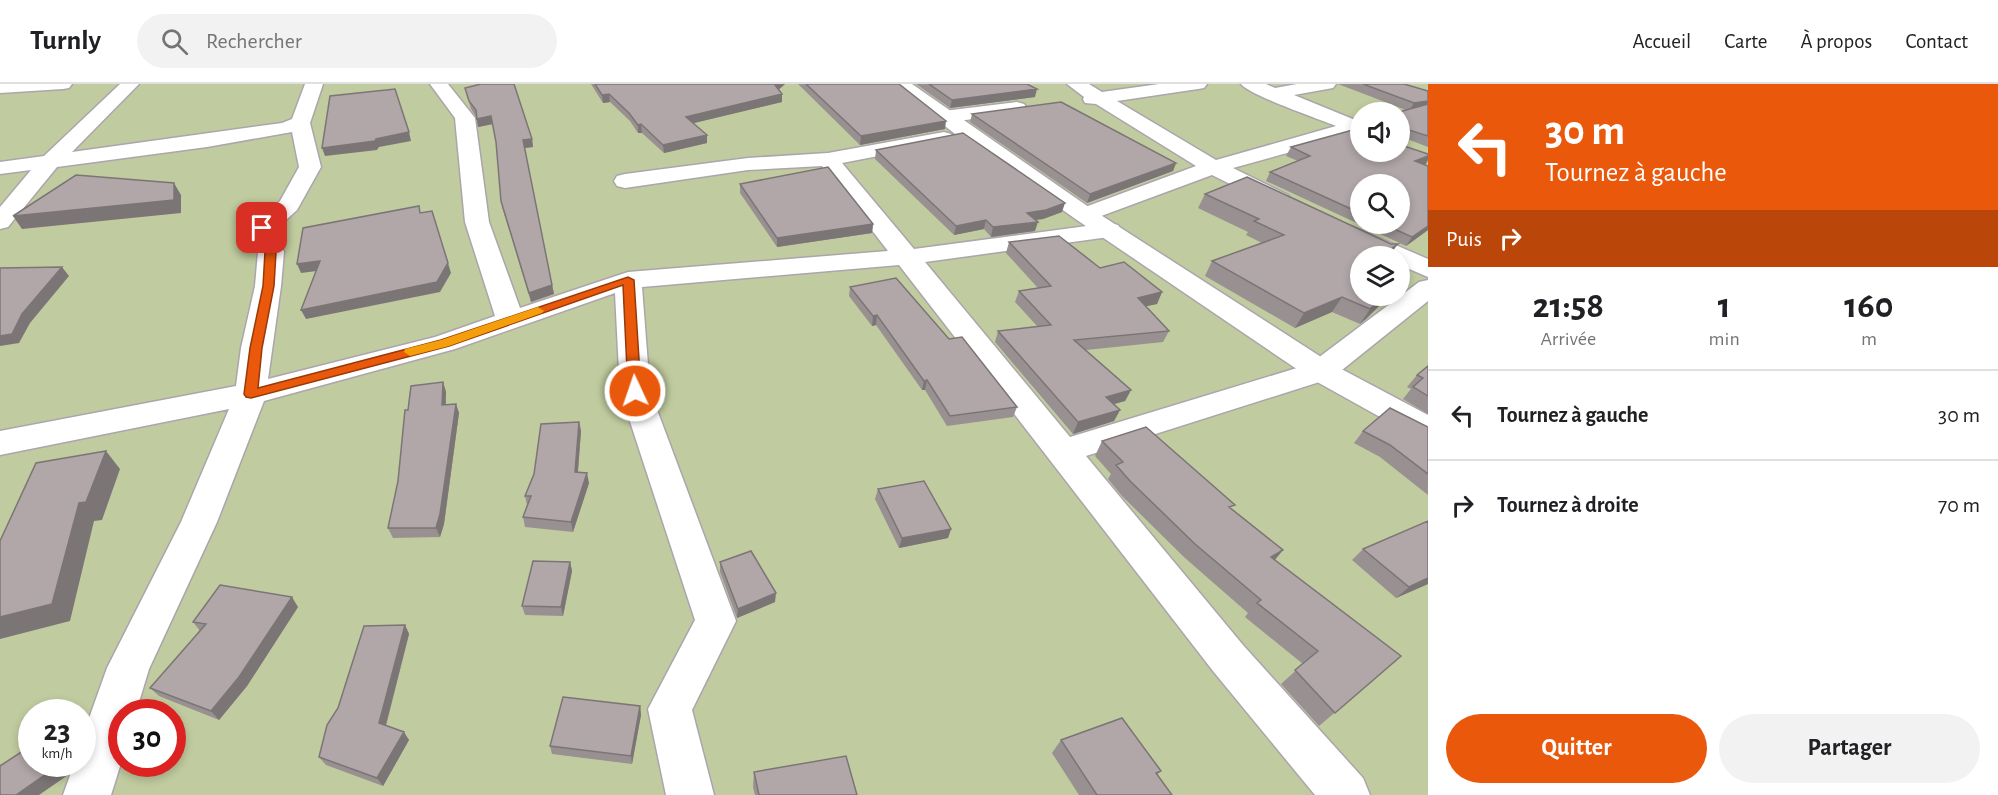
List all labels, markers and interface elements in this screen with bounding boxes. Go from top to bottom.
search box [137,14,557,68]
icon: search [158,25,191,58]
text: Turnly [30,27,101,55]
text: Rechercher [206,30,302,52]
text: Accueil [1633,31,1691,52]
text: Carte [1724,31,1767,52]
text: À propos [1800,31,1872,52]
text: Contact [1905,31,1968,52]
map controls [1350,102,1410,306]
button: sound [1350,102,1410,162]
icon: left [1446,108,1524,186]
text: 30 m [1545,110,1625,152]
text: Tournez à gauche [1545,159,1727,186]
button: search [1350,174,1410,234]
pin [236,202,287,253]
icon: arrive [245,211,278,244]
icon: right [1494,222,1527,255]
text: Puis [1446,228,1482,250]
button: layers [1350,246,1410,306]
text: 21:58 [1533,288,1604,324]
text: 1 [1718,288,1731,324]
text: 160 [1844,288,1893,324]
text: Arrivée [1540,329,1596,349]
text: min [1709,329,1740,349]
text: m [1861,329,1877,349]
position arrow [603,359,667,423]
icon: left [1446,399,1479,432]
text: Tournez à gauche [1497,404,1648,426]
text: 30 m [1938,404,1980,426]
icon: right [1446,489,1479,522]
text: Tournez à droite [1497,494,1639,516]
text: 70 m [1938,494,1980,516]
speed limit sign: 30 [108,699,186,777]
button: Quitter [1446,714,1707,783]
button: Partager [1719,714,1980,783]
text: 23 [43,716,71,746]
text: km/h [42,746,72,761]

